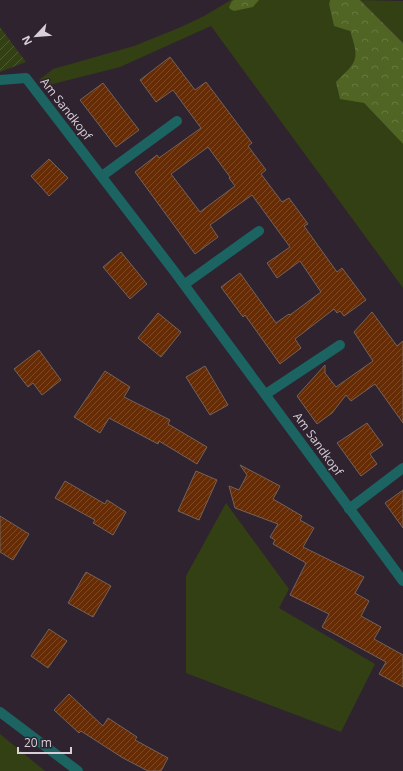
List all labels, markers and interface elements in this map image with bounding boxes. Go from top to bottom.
north arrow [16,16,56,56]
text: N [18,33,35,48]
street label: Am Sandkopf [37,74,97,144]
street label: Am Sandkopf [290,409,348,480]
scale bar [18,729,71,755]
text: 20 m [24,734,52,751]

